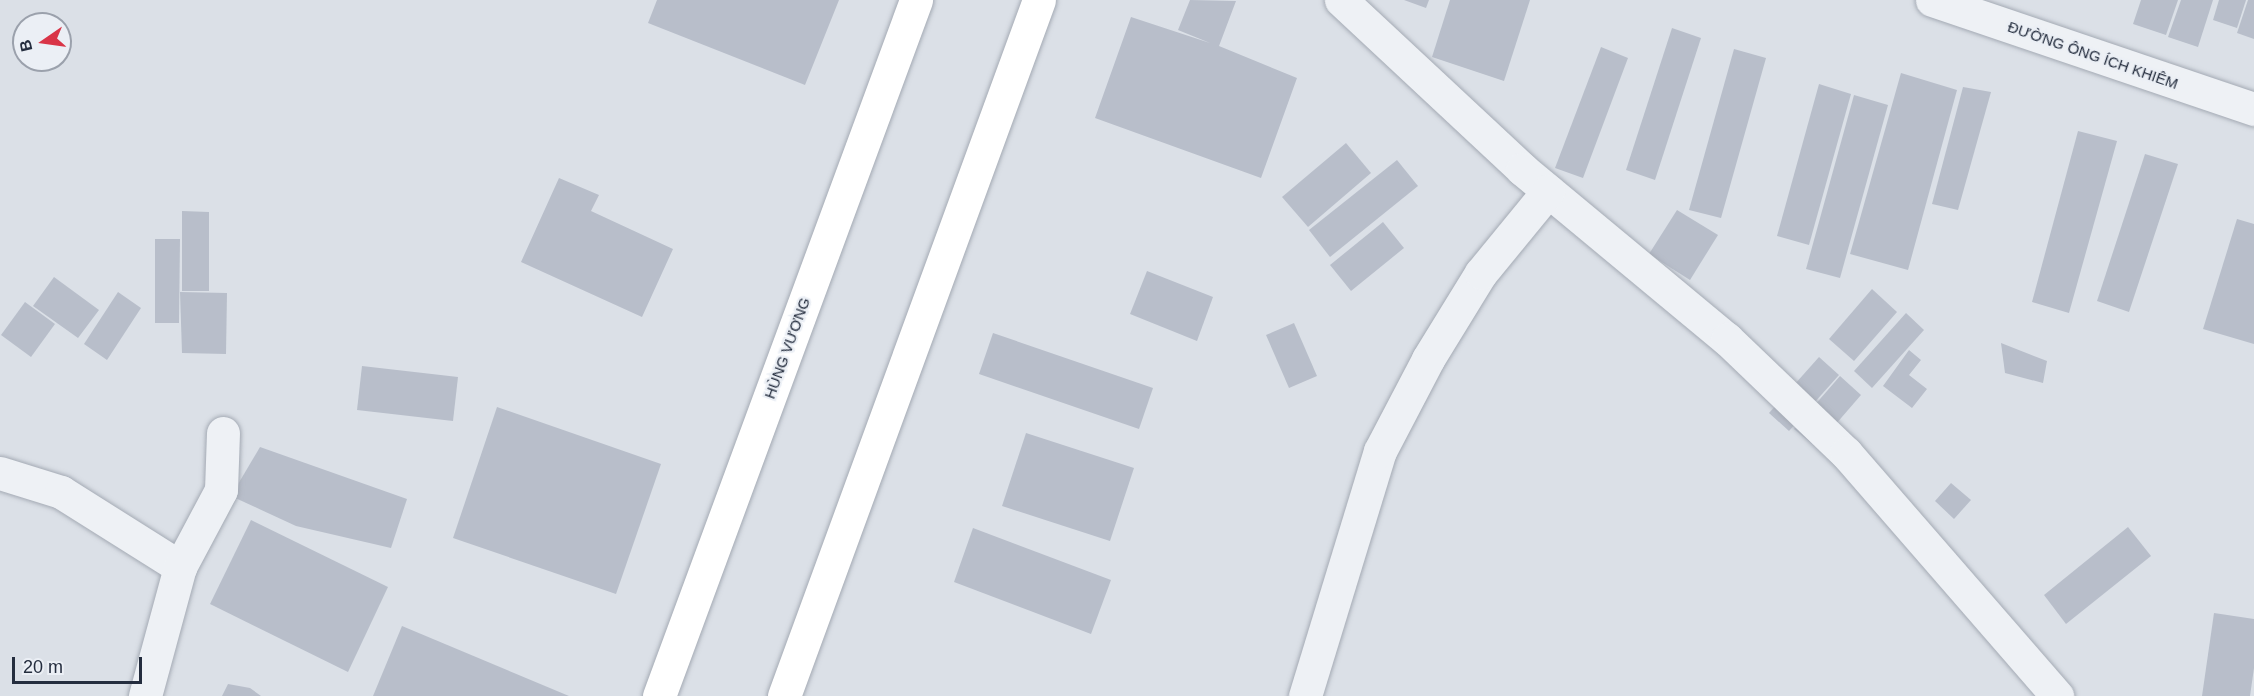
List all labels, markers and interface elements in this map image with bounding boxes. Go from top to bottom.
north arrow [12,12,72,72]
street label: ĐƯỜNG ÔNG ÍCH KHIÊM [2005,17,2181,93]
text: B [16,38,36,53]
street label: HÙNG VƯƠNG [760,295,814,401]
scale bar [15,645,146,683]
text: 20 m [23,657,63,677]

